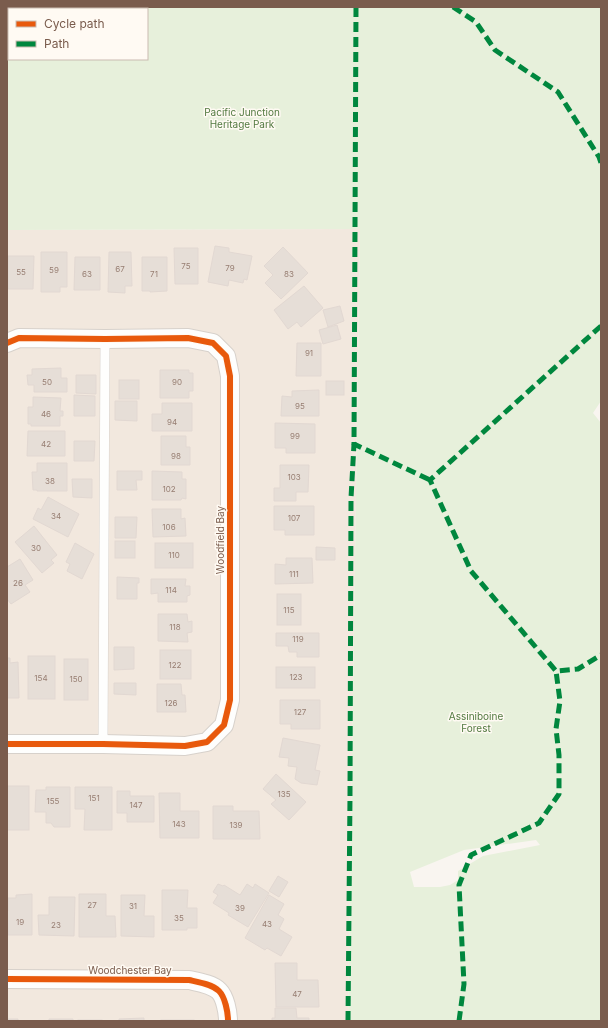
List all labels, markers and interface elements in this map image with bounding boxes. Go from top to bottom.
legend [8,8,148,60]
text: Cycle path [44,16,105,31]
text: Path [44,36,69,51]
park label: Pacific Junction Heritage Park [204,106,280,130]
house number: 75 [181,261,191,271]
house number: 79 [225,263,235,273]
house number: 67 [115,264,125,274]
house number: 59 [49,265,59,275]
house number: 55 [16,267,26,277]
house number: 63 [82,269,92,279]
house number: 71 [150,269,158,279]
house number: 83 [284,269,294,279]
house number: 91 [305,348,313,358]
house number: 50 [42,377,52,387]
house number: 90 [172,377,182,387]
house number: 95 [295,401,305,411]
house number: 46 [41,409,51,419]
house number: 94 [167,417,177,427]
house number: 99 [290,431,300,441]
house number: 42 [41,439,51,449]
house number: 98 [171,451,181,461]
house number: 103 [287,472,301,482]
house number: 38 [45,476,55,486]
house number: 102 [162,484,176,494]
street label: Woodfield Bay [214,505,226,574]
house number: 34 [51,511,61,521]
house number: 107 [288,513,301,523]
house number: 106 [162,522,176,532]
house number: 30 [31,543,41,553]
house number: 110 [168,550,180,560]
house number: 111 [289,569,299,579]
house number: 26 [13,578,23,588]
house number: 114 [165,585,177,595]
house number: 115 [283,605,295,615]
house number: 118 [169,622,181,632]
house number: 119 [292,634,304,644]
house number: 122 [168,660,182,670]
house number: 123 [289,672,303,682]
house number: 154 [34,673,48,683]
house number: 150 [69,674,83,684]
house number: 126 [164,698,178,708]
house number: 127 [294,707,307,717]
park label: Assiniboine Forest [449,710,503,734]
house number: 135 [277,789,291,799]
house number: 151 [88,793,100,803]
house number: 155 [47,796,60,806]
house number: 147 [130,800,143,810]
house number: 143 [172,819,186,829]
house number: 139 [229,820,243,830]
house number: 27 [87,900,97,910]
house number: 31 [129,901,137,911]
house number: 39 [235,903,245,913]
house number: 35 [174,913,184,923]
house number: 19 [16,917,24,927]
house number: 43 [262,919,272,929]
house number: 23 [51,920,61,930]
street label: Woodchester Bay [88,964,172,976]
house number: 47 [292,989,302,999]

